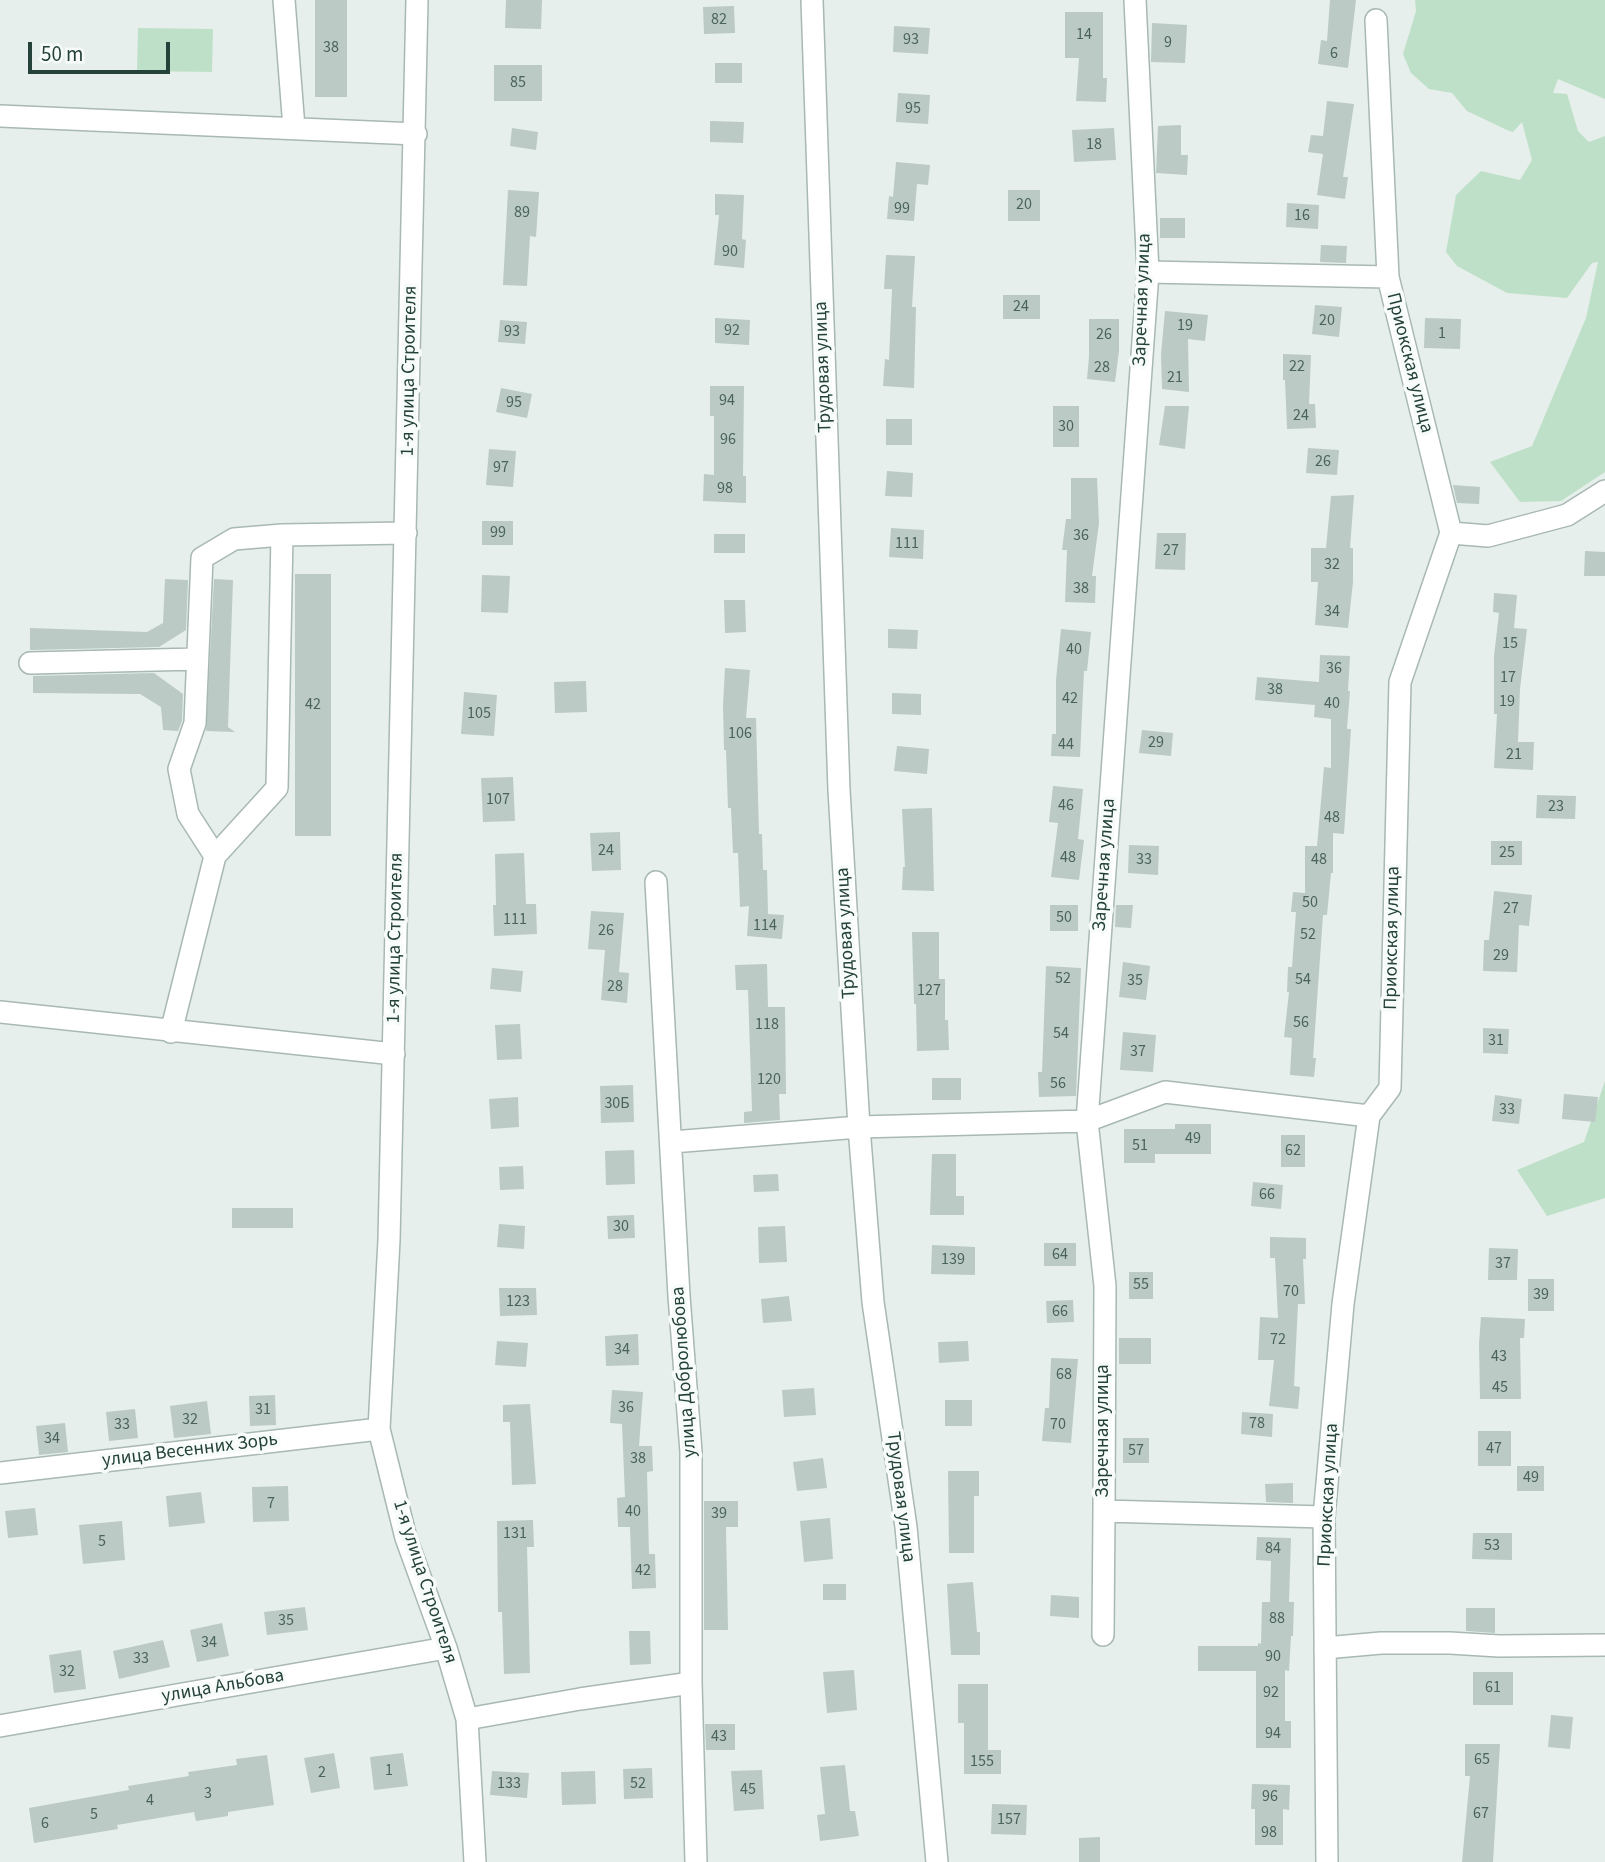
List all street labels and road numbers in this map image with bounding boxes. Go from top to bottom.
street label: Заречная улица [1129,233,1157,367]
street label: 1-я улица Строителя [397,285,423,457]
street label: Приокская улица [1381,291,1437,435]
street label: Трудовая улица [810,301,838,433]
street label: Заречная улица [1089,798,1121,932]
street label: 1-я улица Строителя [383,852,409,1024]
street label: Приокская улица [1380,866,1406,1010]
street label: Трудовая улица [832,867,862,999]
street label: улица Добролюбова [668,1286,702,1458]
street label: Заречная улица [1093,1364,1115,1498]
street label: Приокская улица [1314,1423,1344,1567]
street label: улица Весенних Зорь [101,1429,279,1473]
street label: Трудовая улица [881,1430,919,1564]
street label: 1-я улица Строителя [387,1497,461,1667]
street label: улица Альбова [160,1665,286,1709]

